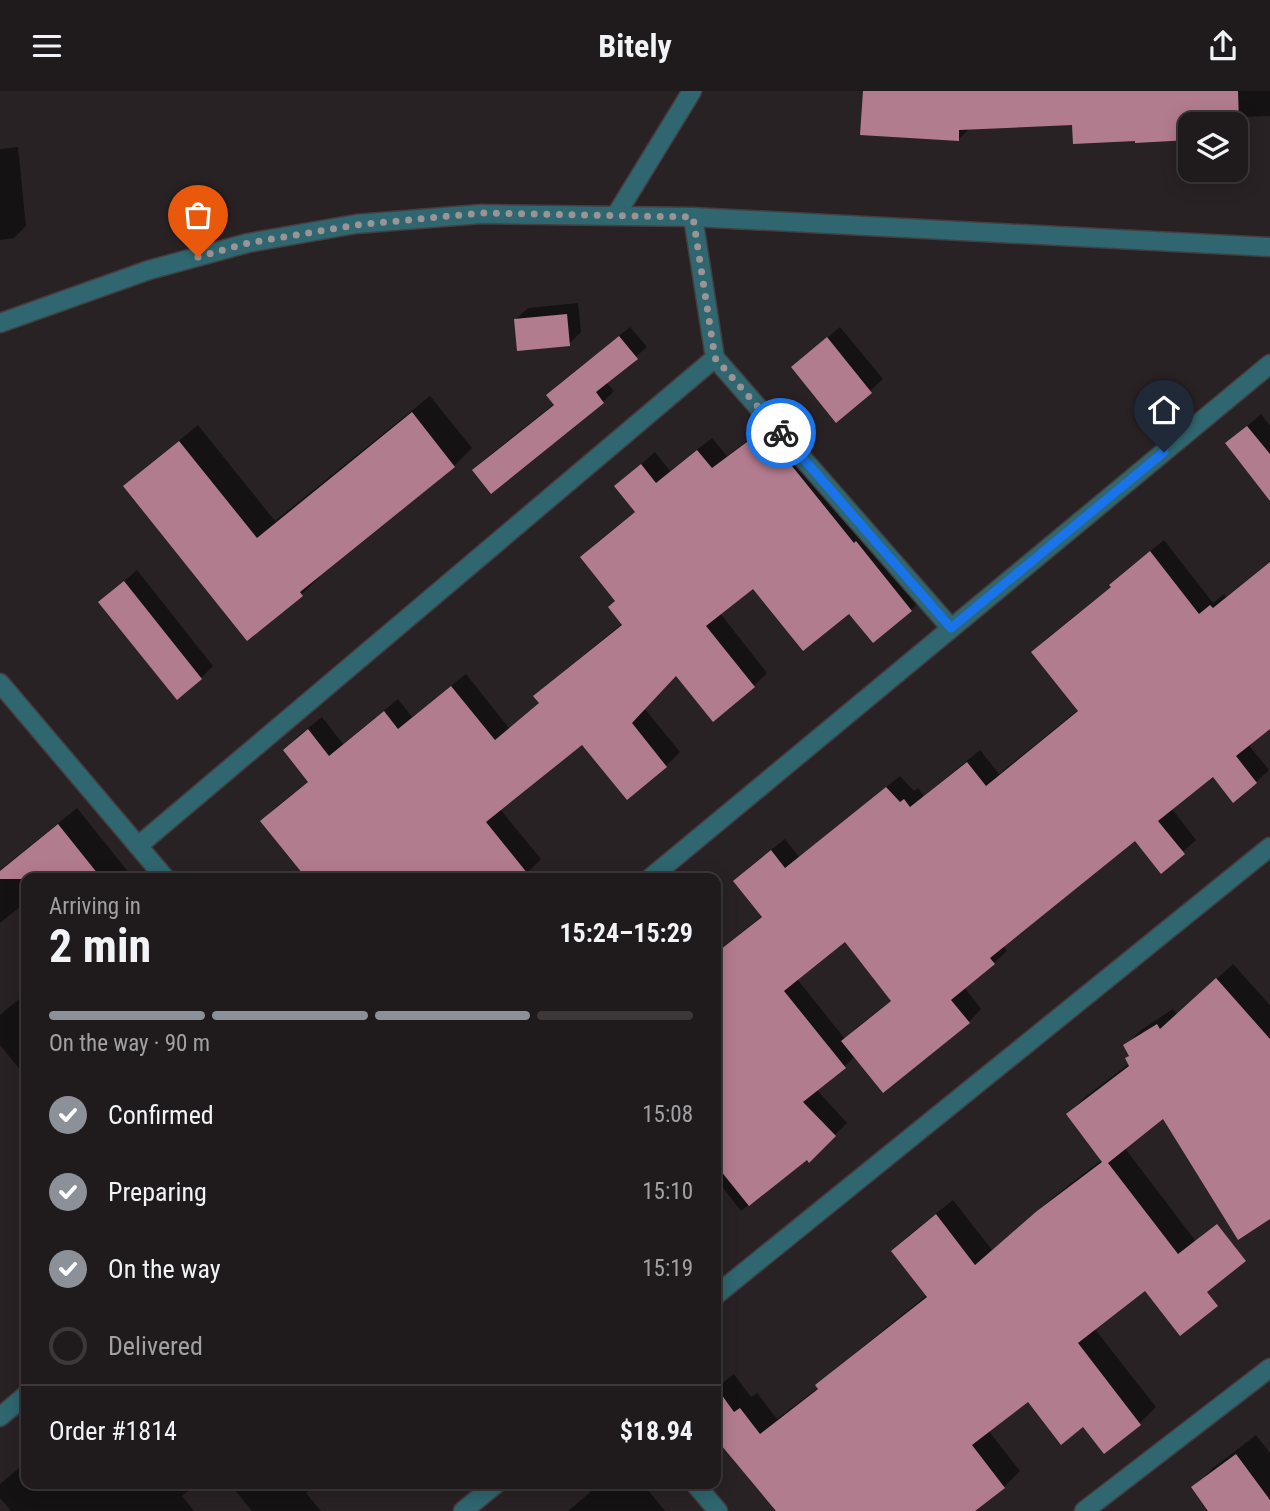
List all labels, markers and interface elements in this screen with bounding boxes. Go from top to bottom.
icon: menu [28,27,66,65]
text: Bitely [598,27,672,65]
icon: share [1204,27,1242,65]
map controls [1178,112,1248,182]
button: layers [1178,112,1248,182]
pin [168,185,228,257]
icon: bag [179,196,217,234]
pin [1134,380,1194,452]
icon: home [1145,391,1183,429]
courier [746,398,816,468]
icon: bike [762,414,800,452]
text: Arriving in [49,893,141,920]
text: 15:24–15:29 [559,918,693,948]
text: 2 min [49,919,151,973]
text: On the way · 90 m [49,1030,210,1057]
icon: check [49,1096,87,1134]
text: Confirmed [108,1100,214,1130]
text: 15:08 [642,1101,693,1128]
icon: check [49,1173,87,1211]
text: Preparing [108,1177,207,1207]
text: 15:10 [642,1178,693,1205]
icon: check [49,1250,87,1288]
text: On the way [108,1254,221,1284]
text: 15:19 [642,1255,693,1282]
text: Delivered [108,1331,203,1361]
text: Order #1814 [49,1416,177,1446]
text: $18.94 [620,1416,693,1446]

